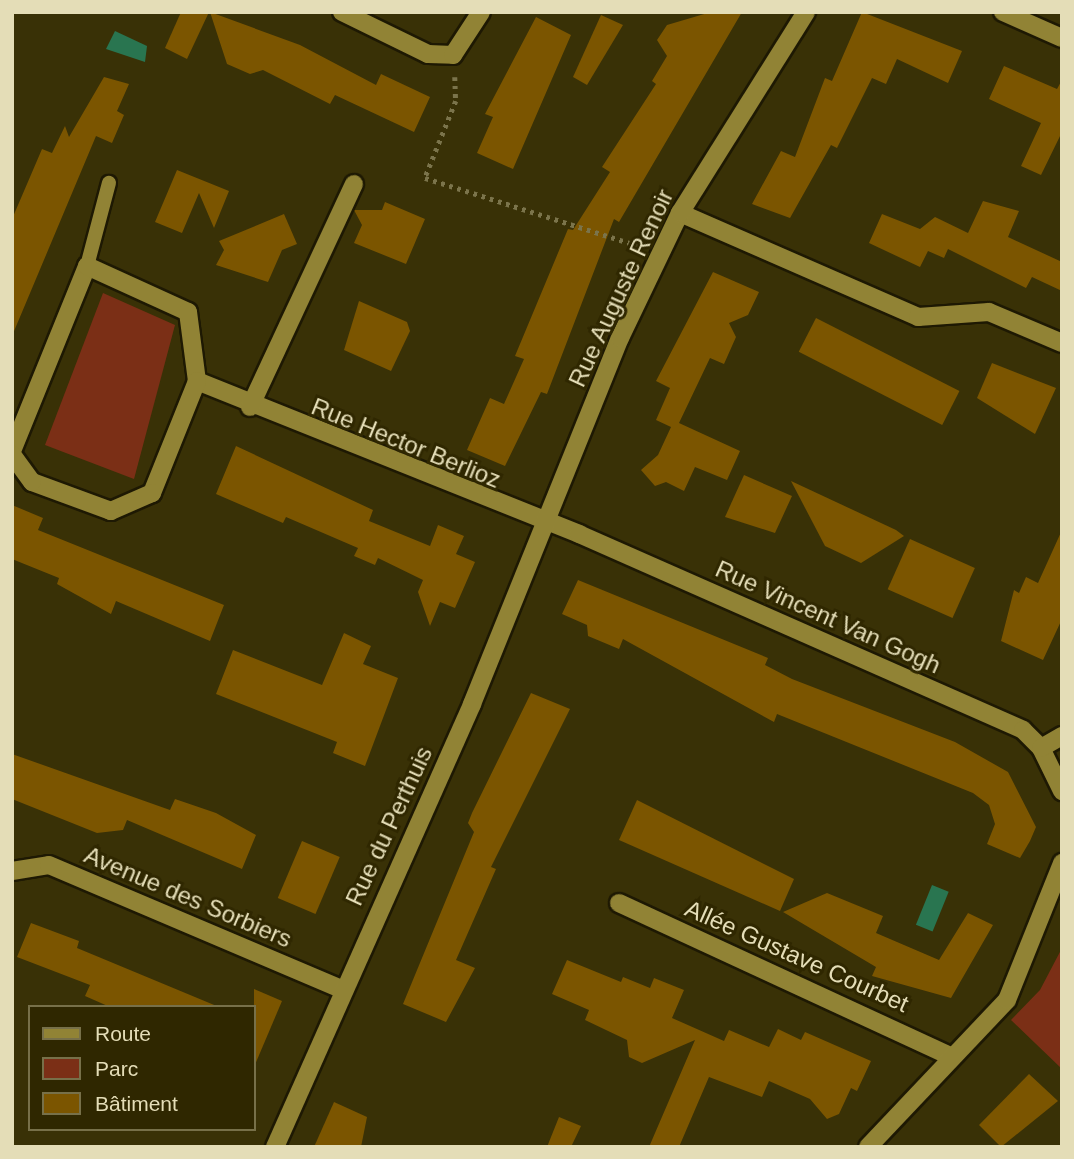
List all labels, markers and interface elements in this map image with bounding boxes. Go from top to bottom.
street label: Rue Auguste Renoir [562,184,680,392]
street label: Rue Hector Berlioz [307,392,505,494]
street label: Rue Vincent Van Gogh [711,554,945,680]
street label: Rue du Perthuis [340,742,438,910]
street label: Avenue des Sorbiers [80,840,296,954]
street label: Allée Gustave Courbet [681,894,913,1018]
legend [28,1005,256,1131]
text: Route [95,1022,151,1045]
text: Parc [95,1057,138,1080]
text: Bâtiment [95,1092,178,1115]

